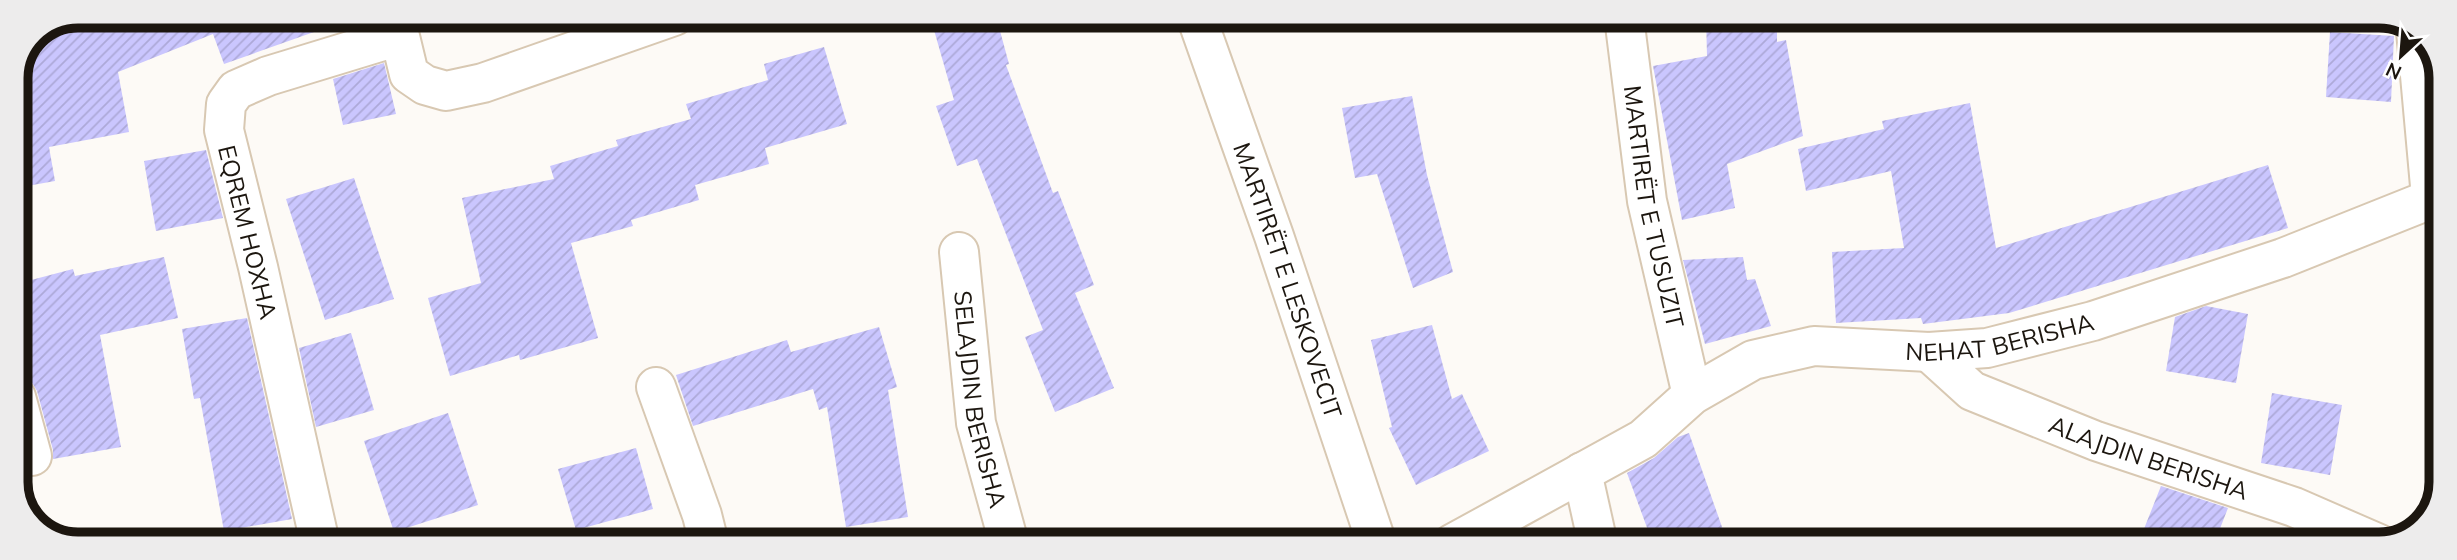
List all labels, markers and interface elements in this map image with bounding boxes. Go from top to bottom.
north arrow [2366,21,2436,91]
text: N [2382,57,2405,85]
street label: MARTIRËT E TUSUZIT [1618,83,1691,331]
street label: MARTIRËT E LESKOVECIT [1227,139,1349,423]
street label: EQREM HOXHA [212,142,284,322]
street label: SELAJDIN BERISHA [948,289,1014,512]
street label: NEHAT BERISHA [1905,306,2097,367]
street label: ALAJDIN BERISHA [2045,409,2253,506]

